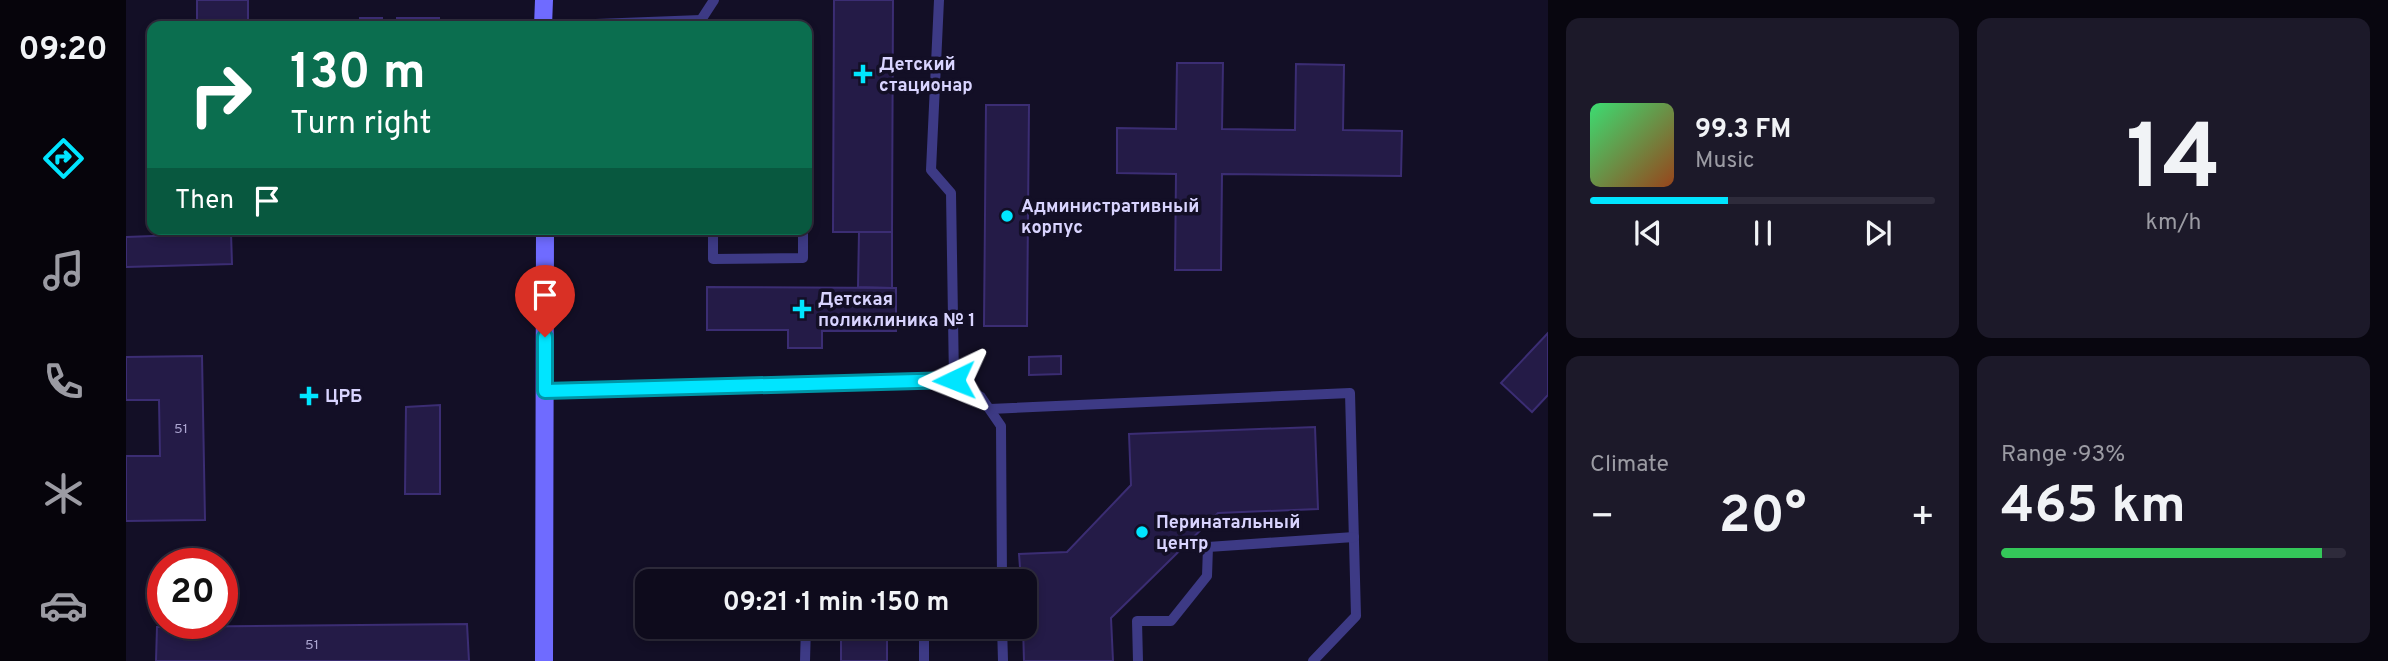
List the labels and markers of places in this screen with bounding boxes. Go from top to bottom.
place label: Детский стационар [879,54,973,98]
marker: Детский стационар [853,64,873,84]
place label: Административный корпус [1021,196,1199,240]
marker: Административный корпус [999,208,1015,224]
pin [515,265,575,337]
place label: Детская поликлиника № 1 [818,289,975,333]
marker: Детская поликлиника № 1 [792,299,812,319]
marker: ЦРБ [299,386,319,406]
place label: ЦРБ [325,386,362,409]
place label: Перинатальный центр [1156,512,1300,556]
marker: Перинатальный центр [1134,524,1150,540]

